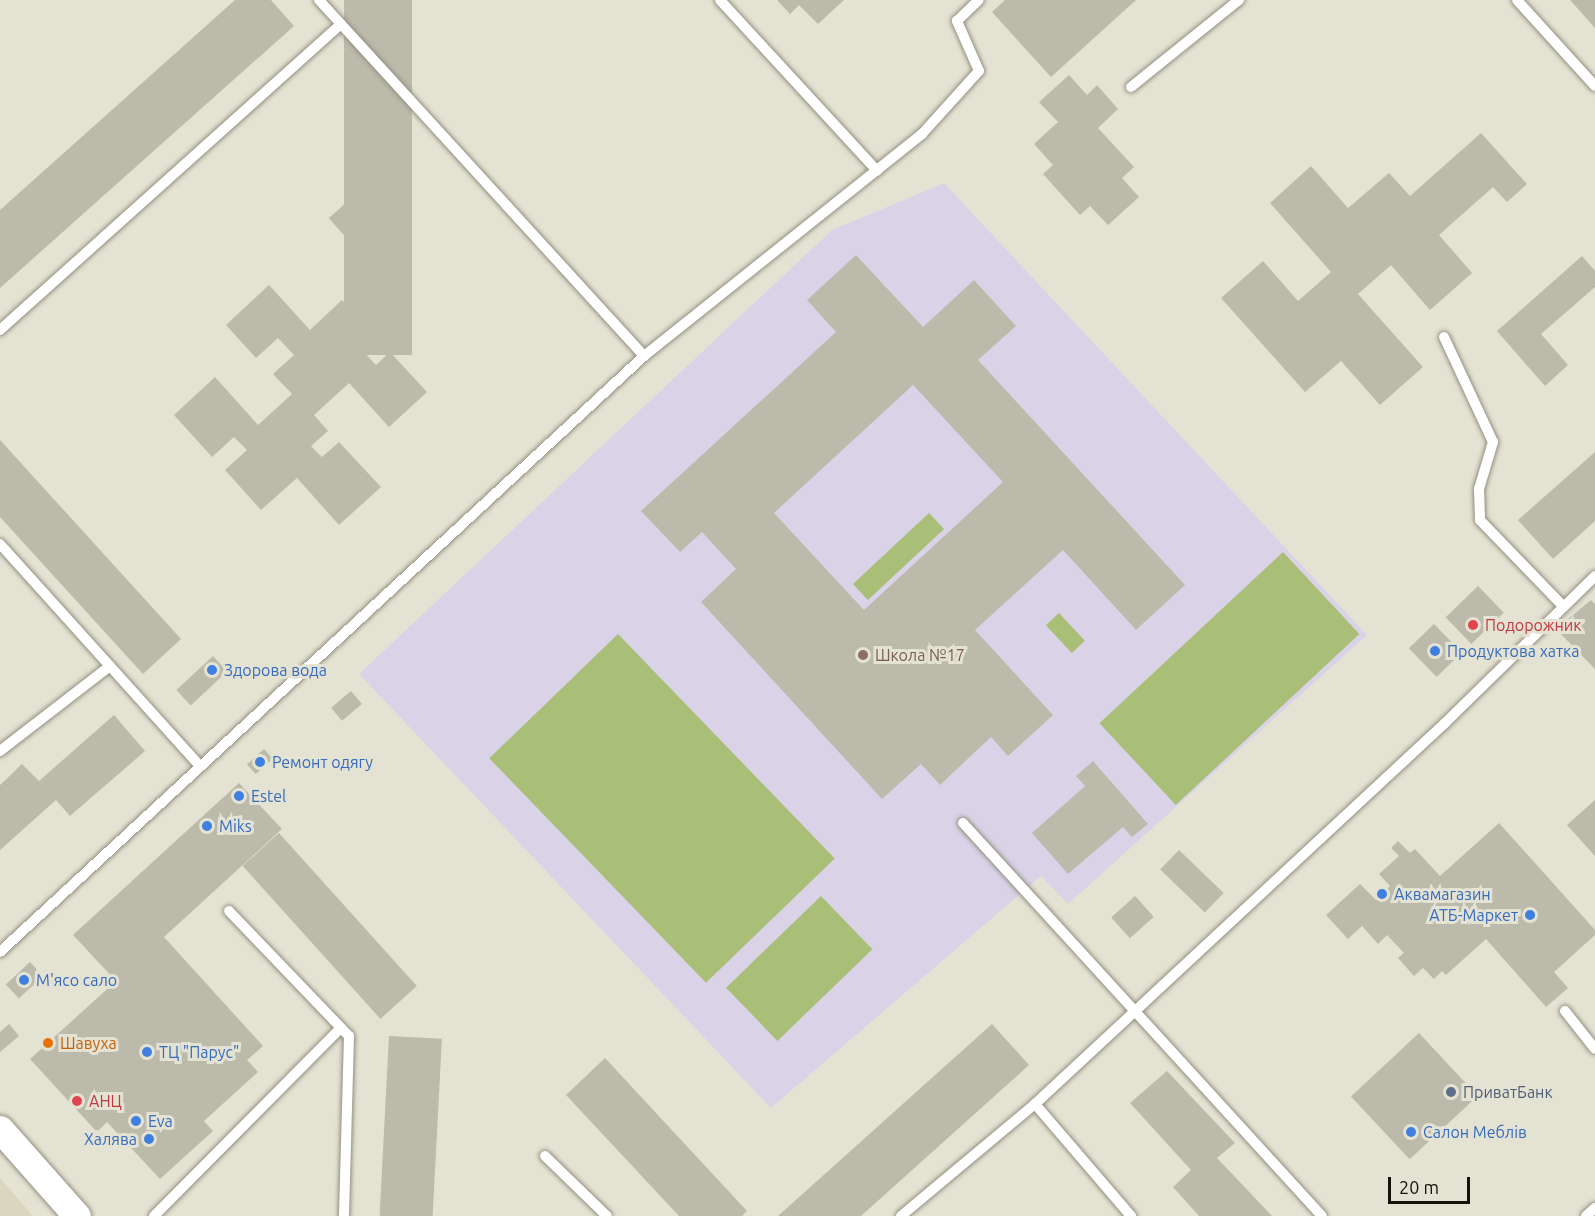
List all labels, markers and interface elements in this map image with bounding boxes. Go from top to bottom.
place label: Подорожник [1485,615,1582,635]
marker: Подорожник [1466,618,1480,632]
place label: Продуктова хатка [1447,641,1580,661]
marker: Продуктова хатка [1428,644,1442,658]
place label: Школа №17 [875,645,965,665]
marker: Школа №17 [856,648,870,662]
place label: Здорова вода [224,660,327,680]
marker: Здорова вода [205,663,219,677]
place label: Ремонт одягу [272,752,373,772]
marker: Ремонт одягу [253,755,267,769]
place label: Estel [251,786,286,806]
marker: Estel [232,789,246,803]
place label: Miks [219,816,252,836]
marker: Miks [200,819,214,833]
place label: Аквамагазин [1394,884,1491,904]
marker: Аквамагазин [1375,887,1389,901]
place label: АТБ-Маркет [1429,905,1518,925]
marker: АТБ-Маркет [1523,908,1537,922]
place label: М'ясо сало [36,970,117,990]
marker: М'ясо сало [17,973,31,987]
place label: Шавуха [60,1033,117,1053]
marker: Шавуха [41,1036,55,1050]
place label: ТЦ "Парус" [159,1042,239,1062]
marker: ТЦ "Парус" [140,1045,154,1059]
place label: ПриватБанк [1463,1082,1553,1102]
marker: ПриватБанк [1444,1085,1458,1099]
place label: АНЦ [89,1091,122,1111]
marker: АНЦ [70,1094,84,1108]
place label: Eva [148,1111,173,1131]
marker: Eva [129,1114,143,1128]
place label: Салон Меблів [1423,1122,1527,1142]
marker: Салон Меблів [1404,1125,1418,1139]
place label: Халява [84,1129,137,1149]
marker: Халява [142,1132,156,1146]
scale bar [1391,1165,1474,1203]
text: 20 m [1399,1177,1439,1197]

